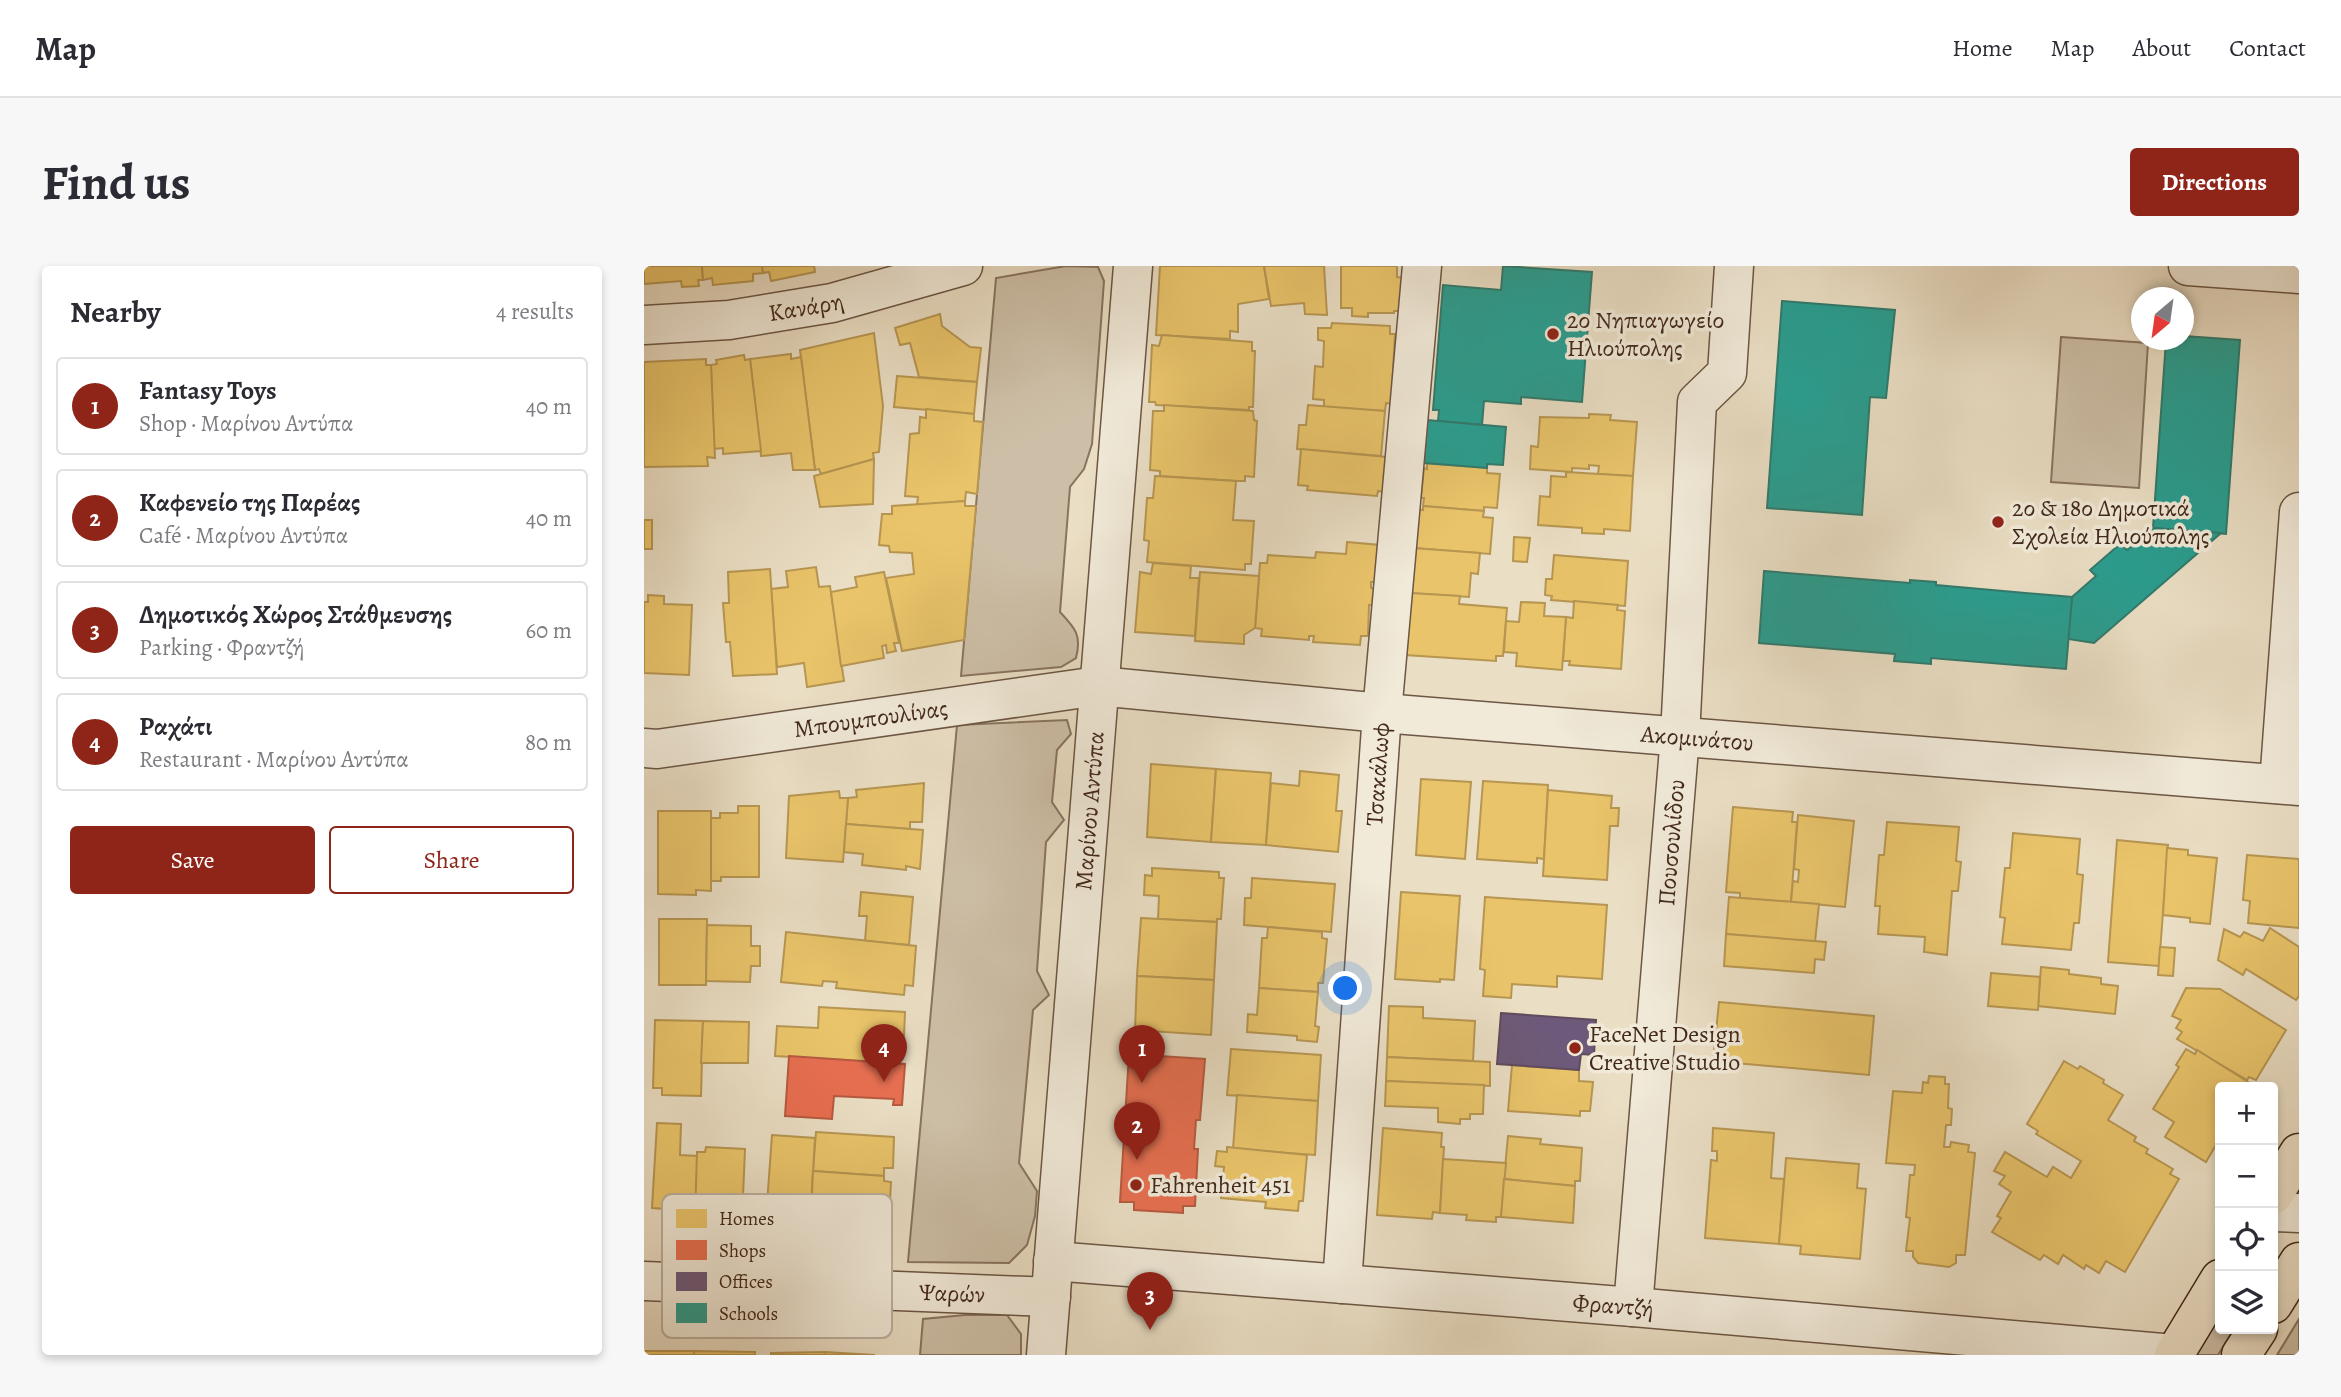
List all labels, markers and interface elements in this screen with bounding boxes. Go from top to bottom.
text: Map [35,26,96,71]
text: Home [1952,32,2013,64]
text: Map [2051,32,2095,64]
text: About [2133,32,2191,64]
text: Contact [2229,32,2306,64]
button: Directions [2130,148,2299,216]
text: Find us [42,149,190,216]
street label: Κανάρη [766,285,847,329]
north arrow [2131,287,2194,350]
text: Nearby [70,292,161,332]
text: 4 results [496,296,574,327]
place label: 2ο Νηπιαγωγείο Ηλιούπολης [1567,304,1724,364]
marker: 2ο Νηπιαγωγείο Ηλιούπολης [1545,326,1561,342]
text: Fantasy Toys [139,373,277,408]
text: 1 [91,391,99,422]
text: 40 m [526,391,572,422]
text: Shop · Μαρίνου Αντύπα [139,408,353,439]
text: Καφενείο της Παρέας [139,485,361,520]
place label: 2ο & 18ο Δημοτικά Σχολεία Ηλιούπολης [2012,492,2210,552]
text: 2 [89,503,101,534]
text: 40 m [526,503,572,534]
marker: 2ο & 18ο Δημοτικά Σχολεία Ηλιούπολης [1990,514,2006,530]
text: Café · Μαρίνου Αντύπα [139,520,348,551]
text: Δημοτικός Χώρος Στάθμευσης [139,597,452,632]
text: 3 [90,615,100,646]
text: 60 m [525,615,572,646]
text: Parking · Φραντζή [139,632,304,663]
street label: Μπουμπουλίνας [792,692,950,745]
text: Ραχάτι [139,709,212,744]
street label: Ακομινάτου [1639,718,1755,759]
street label: Τσακάλωφ [1358,721,1397,827]
text: 4 [90,727,100,758]
text: 80 m [525,727,572,758]
street label: Μαρίνου Αντύπα [1067,730,1112,892]
text: Restaurant · Μαρίνου Αντύπα [139,744,409,775]
street label: Πουσουλίδου [1650,778,1692,907]
button: Save [70,826,315,894]
button: Share [329,826,574,894]
your location [1328,971,1362,1005]
place label: FaceNet Design Creative Studio [1589,1018,1741,1078]
pin: 4 [861,1024,907,1082]
pin: 1 [1119,1025,1165,1083]
marker: FaceNet Design Creative Studio [1567,1040,1583,1056]
map controls [2215,1082,2278,1334]
button: + [2215,1082,2278,1145]
pin: 2 [1114,1102,1160,1160]
button: − [2215,1145,2278,1208]
place label: Fahrenheit 451 [1150,1169,1291,1201]
marker: Fahrenheit 451 [1128,1177,1144,1193]
legend [662,1194,892,1338]
text: Homes [719,1206,774,1232]
button: locate [2215,1208,2278,1271]
text: Shops [719,1238,766,1264]
text: Offices [719,1269,773,1295]
button: layers [2215,1271,2278,1334]
pin: 3 [1127,1272,1173,1330]
street label: Ψαρών [918,1276,986,1310]
street label: Φραντζή [1571,1286,1655,1325]
text: Schools [719,1301,778,1327]

